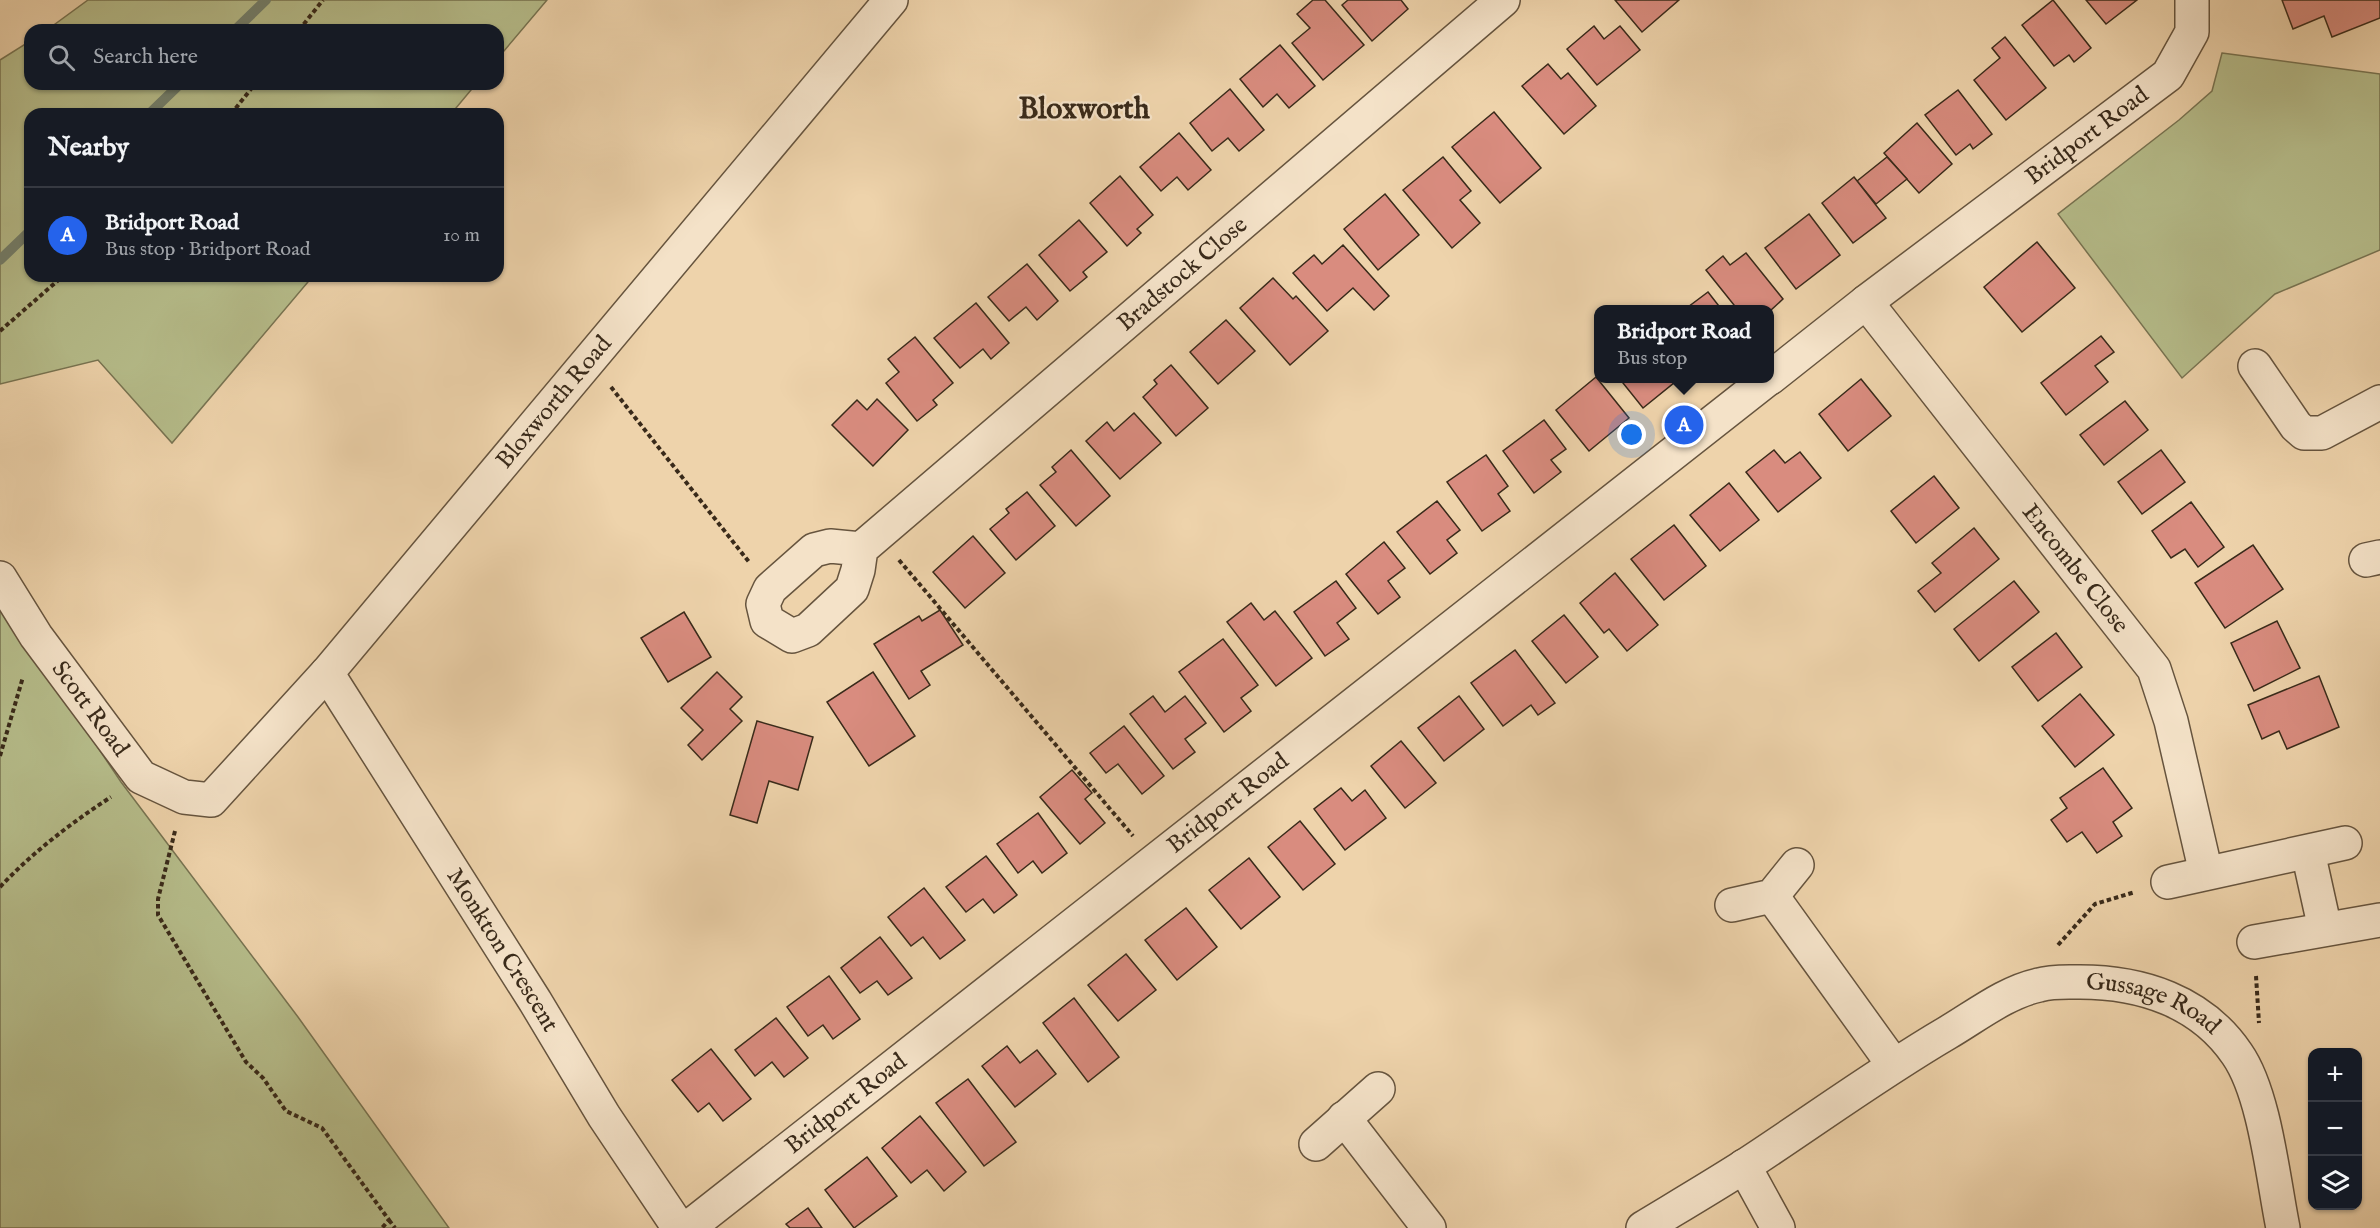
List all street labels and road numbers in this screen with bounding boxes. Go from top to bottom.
street label: Bridport Road [2019,79,2155,192]
street label: Bradstock Close [1111,210,1254,338]
street label: Bloxworth Road [489,329,619,475]
street label: Encombe Close [2015,498,2136,640]
street label: Scott Road [44,655,136,763]
street label: Bridport Road [1161,746,1295,861]
street label: Monkton Crescent [439,863,565,1038]
street label: Gussage Road [2085,966,2227,1041]
street label: Bridport Road [779,1046,913,1161]

